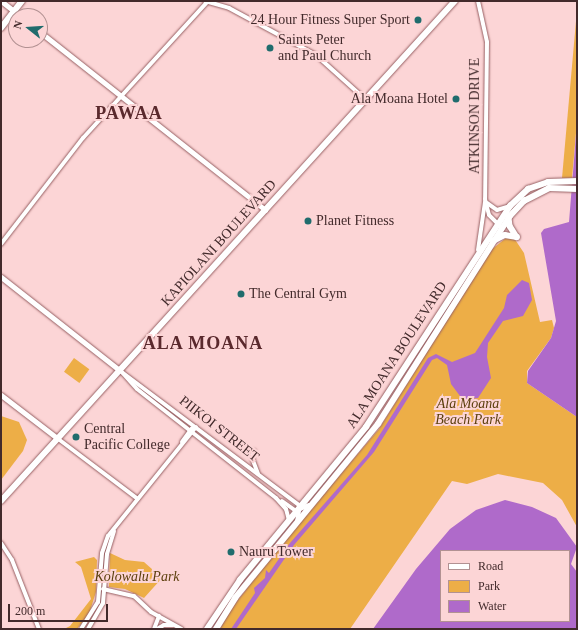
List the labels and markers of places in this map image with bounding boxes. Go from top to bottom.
place label: 24 Hour Fitness Super Sport [251,12,410,28]
marker: 24 Hour Fitness Super Sport [413,15,423,25]
place label: Saints Peter and Paul Church [278,32,371,64]
marker: Saints Peter and Paul Church [265,43,275,53]
place label: Ala Moana Hotel [351,91,448,107]
marker: Ala Moana Hotel [451,94,461,104]
place label: Planet Fitness [316,213,394,229]
marker: Planet Fitness [303,216,313,226]
place label: The Central Gym [249,286,347,302]
marker: The Central Gym [236,289,246,299]
place label: Central Pacific College [84,421,170,454]
marker: Central Pacific College [71,432,81,442]
place label: Nauru Tower [239,544,313,560]
marker: Nauru Tower [226,547,236,557]

